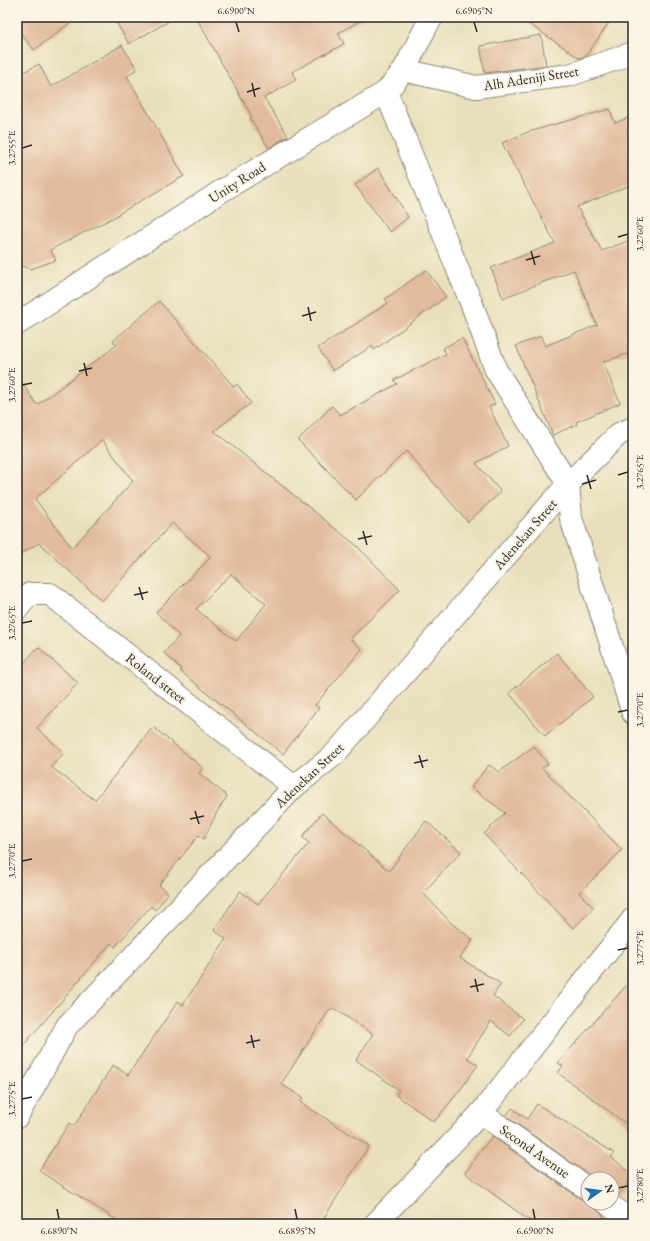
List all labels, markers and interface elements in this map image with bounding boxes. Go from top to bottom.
text: 6.6900°N [217,4,255,17]
text: 6.6905°N [455,4,493,17]
street label: Alh Adeniji Street [481,61,581,95]
text: 3.2755°E [5,130,18,165]
street label: Unity Road [205,157,270,207]
text: 3.2760°E [633,216,646,251]
text: 3.2760°E [5,367,18,402]
text: 3.2765°E [633,454,646,489]
street label: Adenekan Street [489,494,561,574]
text: 3.2765°E [5,605,18,640]
street label: Roland street [122,649,190,708]
text: 3.2770°E [633,692,646,727]
street label: Adenekan Street [270,738,348,812]
text: 3.2770°E [5,843,18,878]
text: 3.2775°E [633,930,646,965]
text: 3.2775°E [5,1081,18,1116]
street label: Second Avenue [496,1120,574,1182]
text: 3.2780°E [633,1168,646,1203]
north arrow [580,1171,620,1211]
text: N [602,1183,618,1195]
text: 6.6890°N [40,1224,78,1237]
text: 6.6895°N [278,1224,316,1237]
text: 6.6900°N [516,1224,554,1237]

